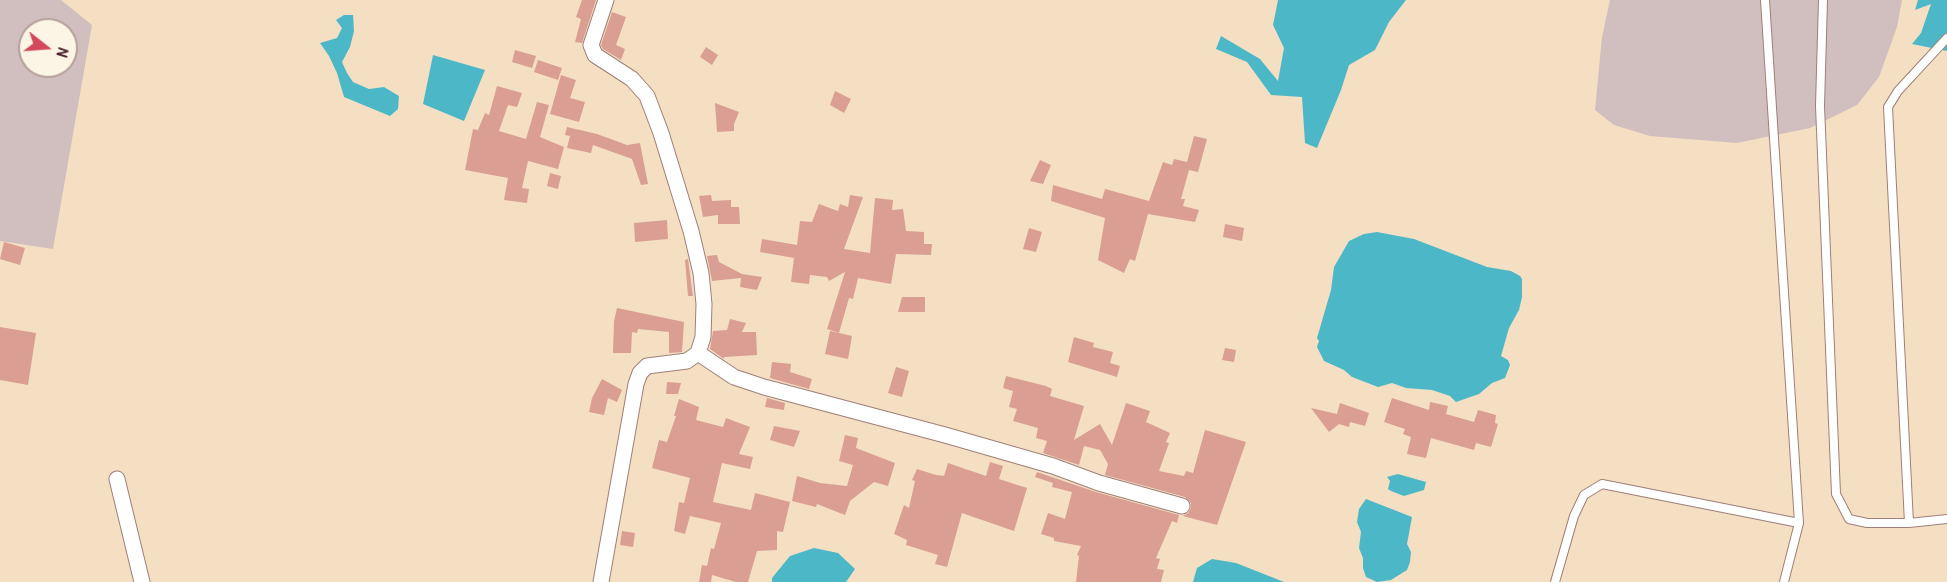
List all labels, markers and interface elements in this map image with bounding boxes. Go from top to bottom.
north arrow [18,18,78,78]
text: N [52,45,75,60]

